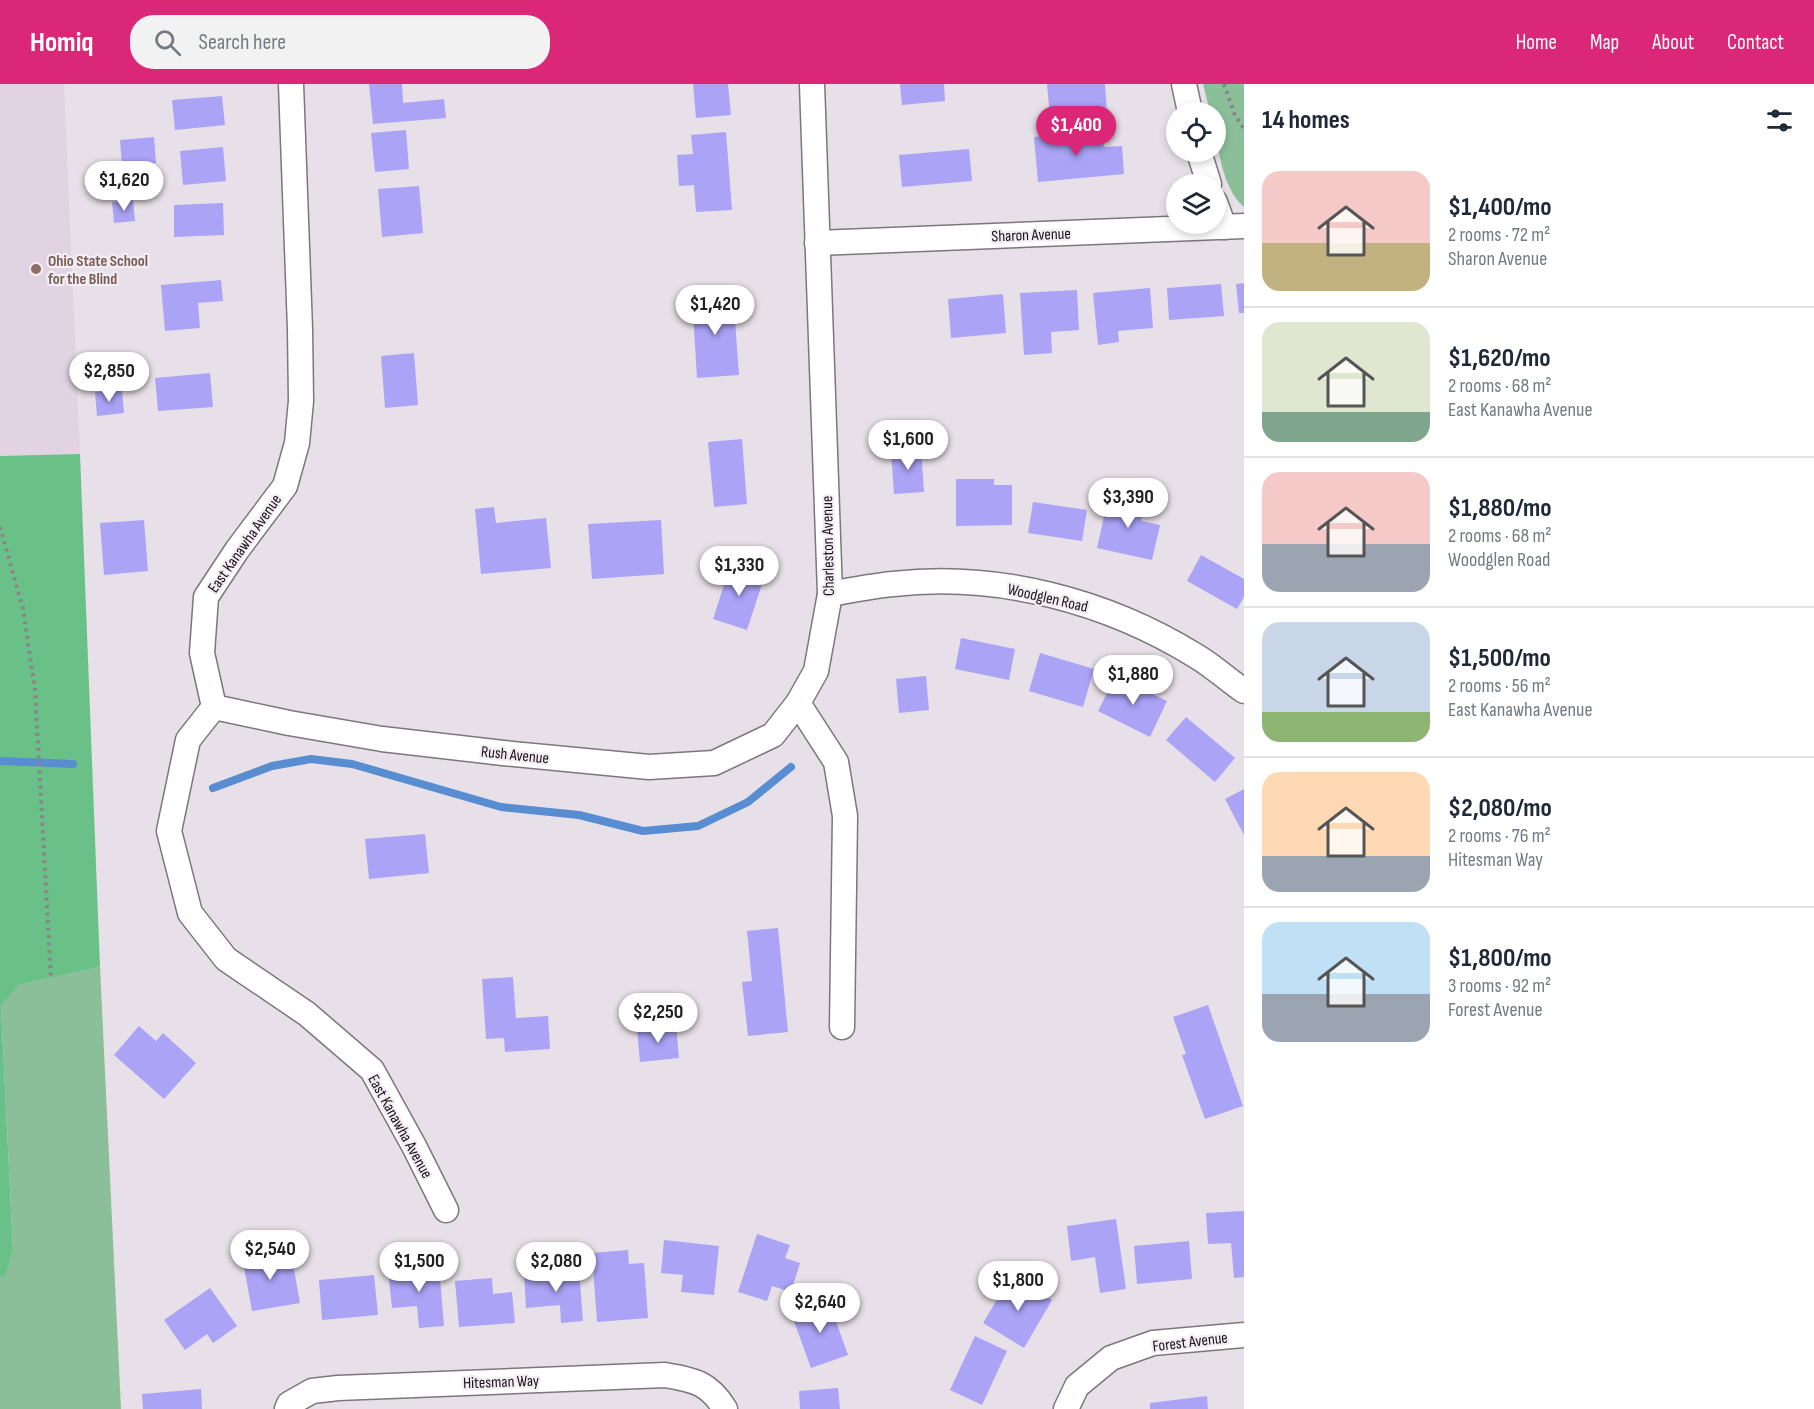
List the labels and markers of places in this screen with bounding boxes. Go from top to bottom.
pin: $1,400 [1027,106,1125,157]
pin: $1,620 [75,161,173,212]
place label: Ohio State School for the Blind [48,252,148,289]
marker: Ohio State School for the Blind [29,262,43,276]
pin: $1,420 [666,285,764,336]
pin: $2,850 [60,352,158,403]
pin: $1,600 [859,420,957,471]
pin: $3,390 [1079,478,1177,529]
pin: $1,330 [690,546,788,597]
pin: $1,880 [1084,655,1182,706]
pin: $2,250 [609,993,707,1044]
pin: $2,540 [221,1230,319,1281]
pin: $1,500 [370,1242,468,1293]
pin: $2,080 [507,1242,605,1293]
pin: $1,800 [969,1261,1067,1312]
pin: $2,640 [771,1283,869,1334]

